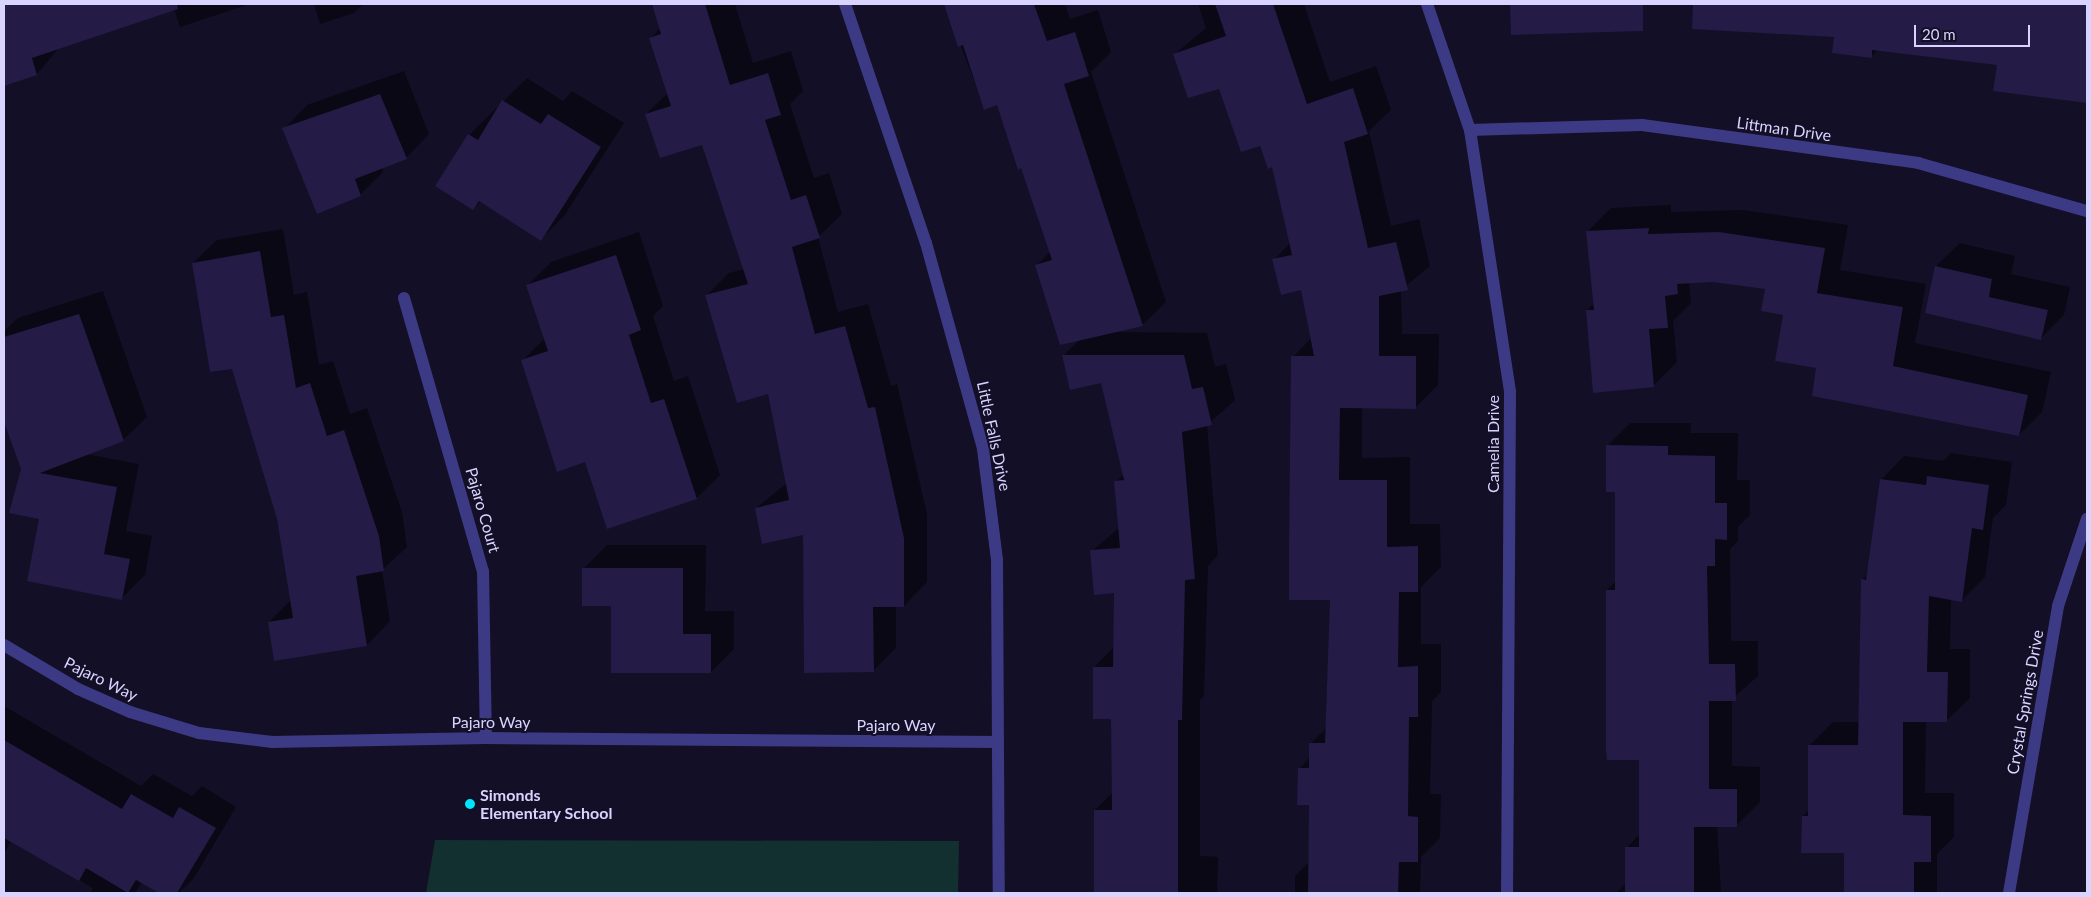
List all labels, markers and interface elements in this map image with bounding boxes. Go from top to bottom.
scale bar [1916,15,2032,47]
text: 20 m [1922,25,1956,43]
street label: Littman Drive [1735,113,1833,145]
street label: Little Falls Drive [973,379,1015,493]
street label: Camelia Drive [1483,395,1503,493]
street label: Pajaro Court [462,465,504,555]
street label: Crystal Springs Drive [2003,628,2047,776]
street label: Pajaro Way [61,653,141,705]
street label: Pajaro Way [451,712,531,732]
street label: Pajaro Way [856,715,936,735]
place label: Simonds Elementary School [480,785,613,823]
marker: Simonds Elementary School [464,798,476,810]

